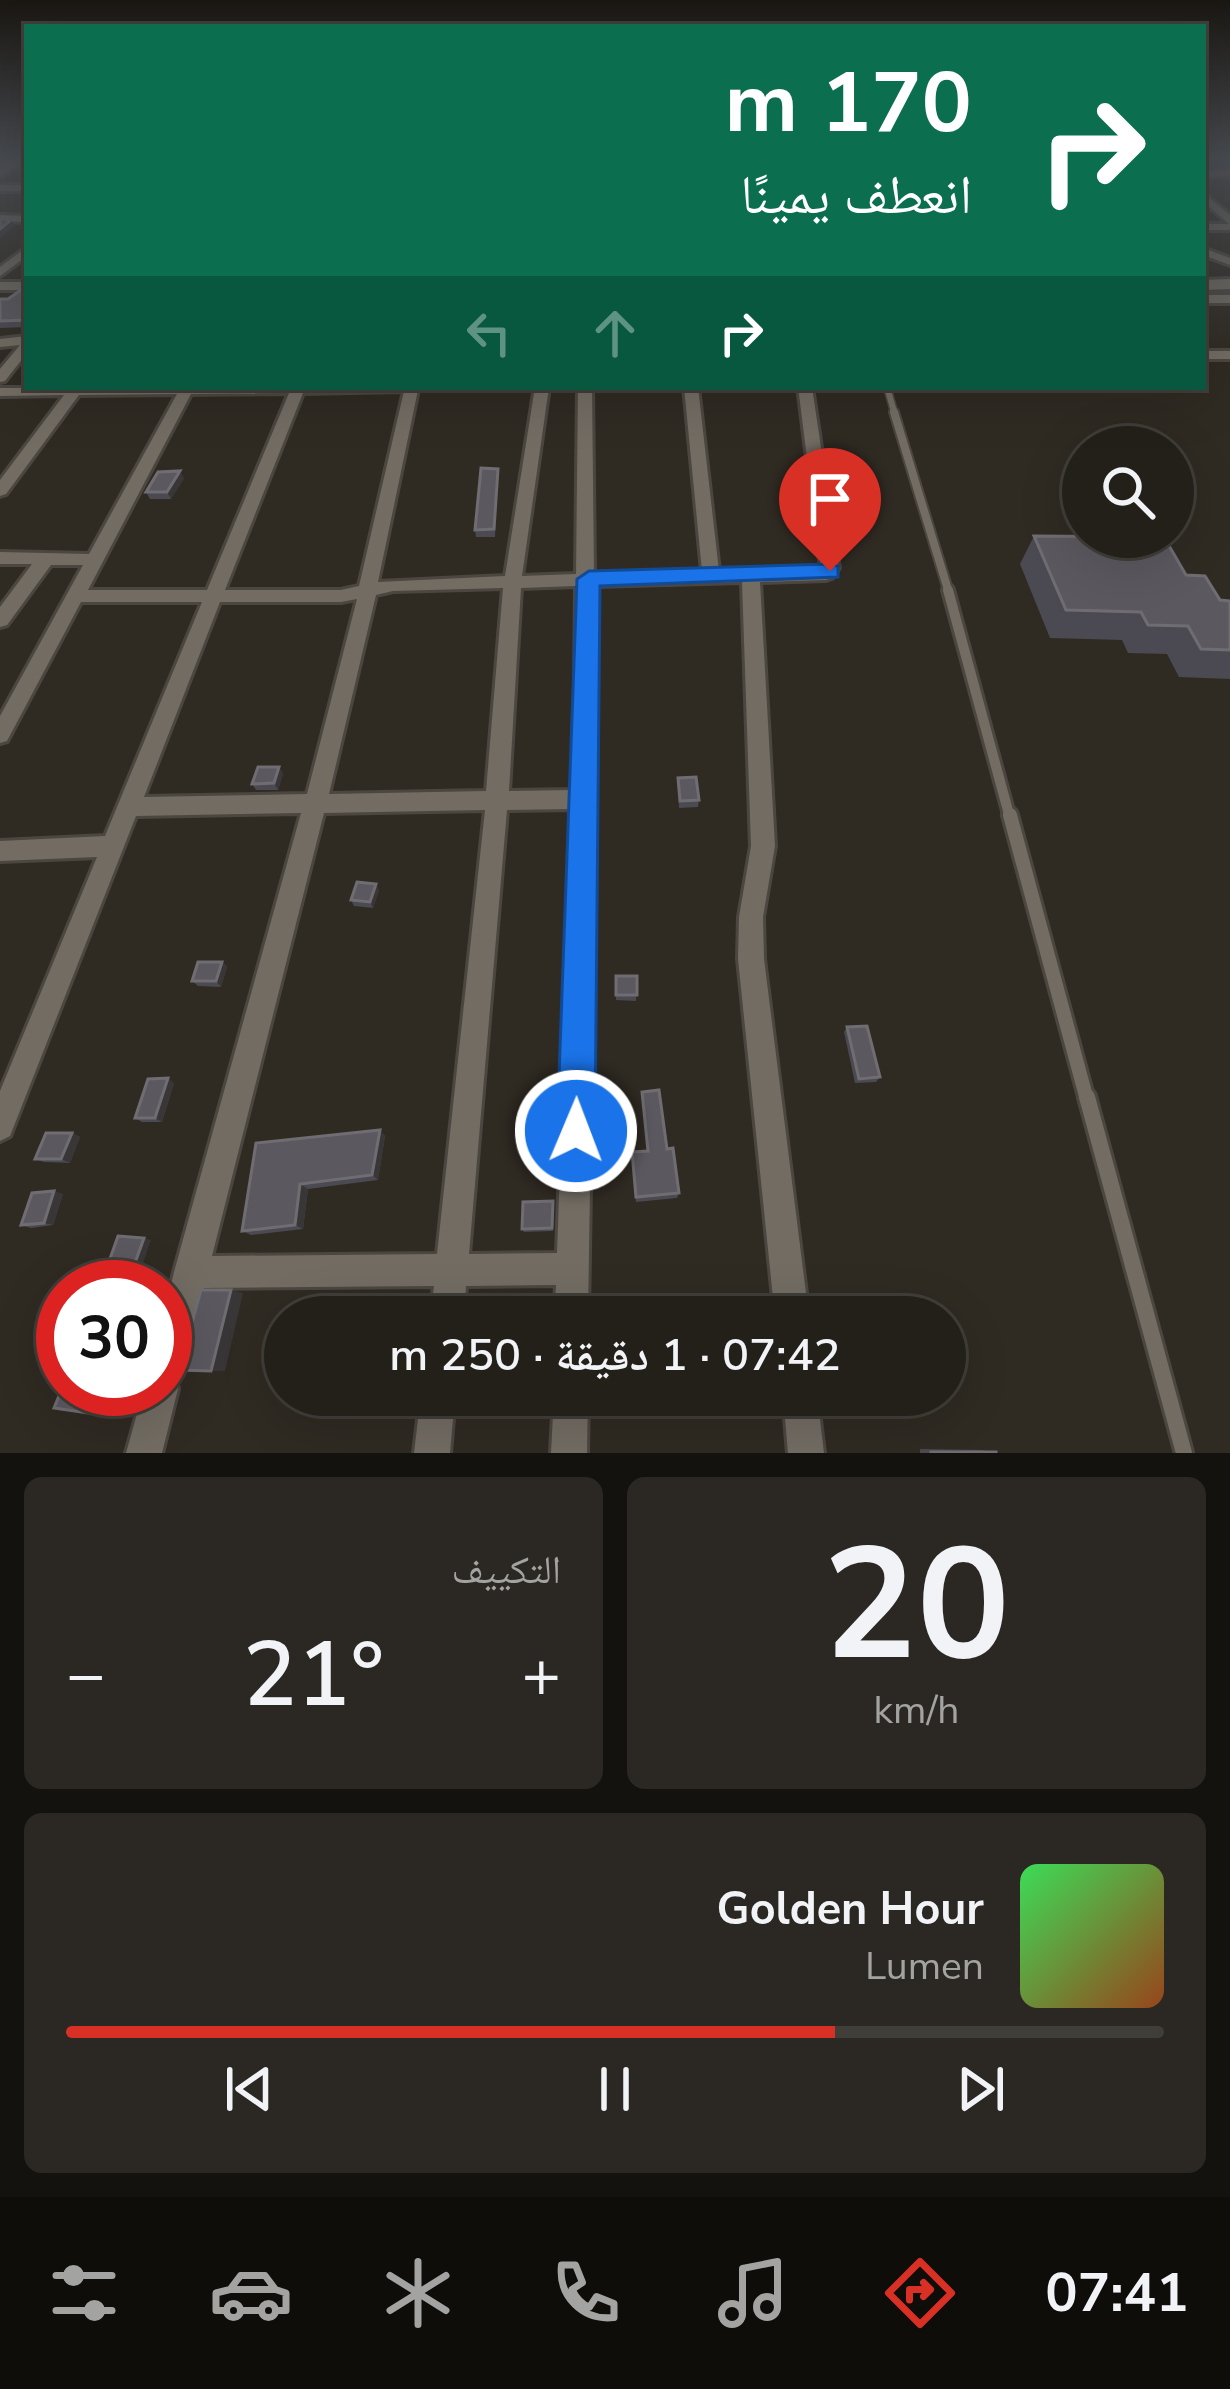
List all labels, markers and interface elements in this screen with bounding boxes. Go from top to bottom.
text: 170 m [724,46,972,161]
icon: right [1014,72,1170,228]
text: انعطف يمينًا [740,158,972,232]
icon: left [456,300,522,366]
icon: ahead [582,300,648,366]
icon: right [708,300,774,366]
map controls [1062,426,1194,558]
button: search [1062,426,1194,558]
pin [779,448,881,571]
icon: arrive [797,466,863,532]
position arrow [513,1068,639,1194]
speed limit sign: 30 [36,1260,192,1416]
text: 07:42 · 1 دقيقة · 250 m [389,1325,841,1386]
text: 20 [823,1499,1010,1712]
text: التكييف [452,1544,561,1597]
text: 21° [243,1614,384,1737]
text: − [66,1630,106,1720]
text: + [521,1630,561,1720]
text: km/h [874,1684,959,1737]
text: Golden Hour [717,1879,984,1940]
text: Lumen [865,1940,984,1993]
icon: previous [216,2056,282,2122]
icon: pause [582,2056,648,2122]
icon: next [948,2056,1014,2122]
icon: filters [42,2251,126,2335]
icon: car [209,2251,293,2335]
icon: climate [376,2251,460,2335]
icon: phone [544,2251,628,2335]
icon: music [711,2251,795,2335]
icon: directions [878,2251,962,2335]
text: 07:41 [1045,2256,1188,2330]

